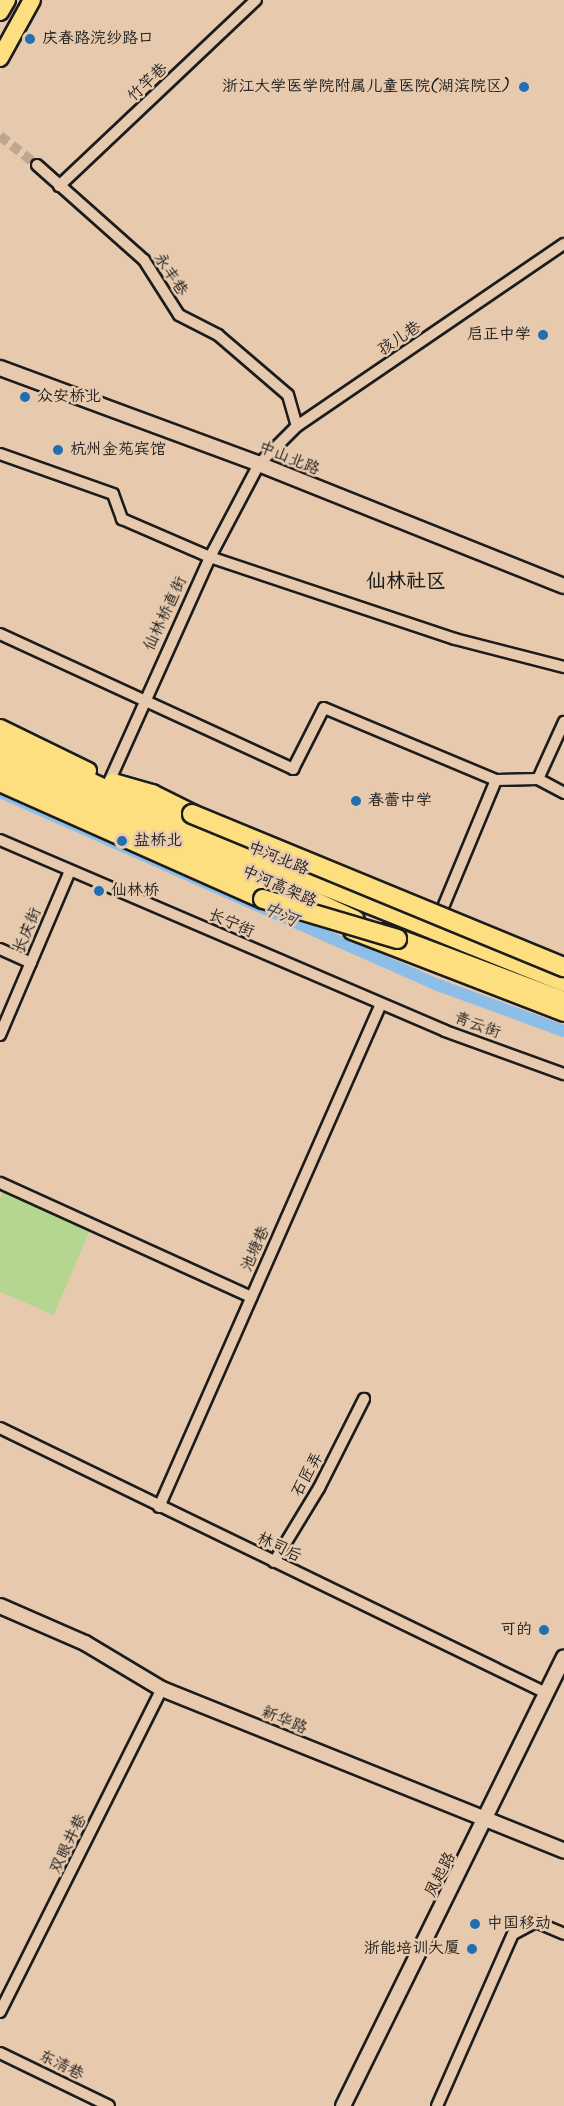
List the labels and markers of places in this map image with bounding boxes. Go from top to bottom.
place label: 庆春路浣纱路口 [42,29,154,49]
marker: 庆春路浣纱路口 [23,32,37,46]
place label: 浙江大学医学院附属儿童医院(湖滨院区) [222,77,510,97]
marker: 浙江大学医学院附属儿童医院(湖滨院区) [515,78,533,96]
place label: 启正中学 [467,325,531,345]
marker: 启正中学 [536,328,550,342]
place label: 众安桥北 [37,387,101,407]
marker: 众安桥北 [18,390,32,404]
place label: 杭州金苑宾馆 [70,440,166,460]
marker: 杭州金苑宾馆 [51,443,65,457]
place label: 春蕾中学 [368,791,432,811]
marker: 春蕾中学 [349,794,363,808]
place label: 盐桥北 [134,831,182,851]
marker: 盐桥北 [115,834,129,848]
place label: 仙林桥 [111,881,159,901]
marker: 仙林桥 [92,884,106,898]
place label: 可的 [500,1620,532,1640]
marker: 可的 [537,1623,551,1637]
place label: 中国移动 [487,1914,551,1934]
marker: 中国移动 [468,1917,482,1931]
place label: 浙能培训大厦 [364,1939,460,1959]
marker: 浙能培训大厦 [465,1942,479,1956]

